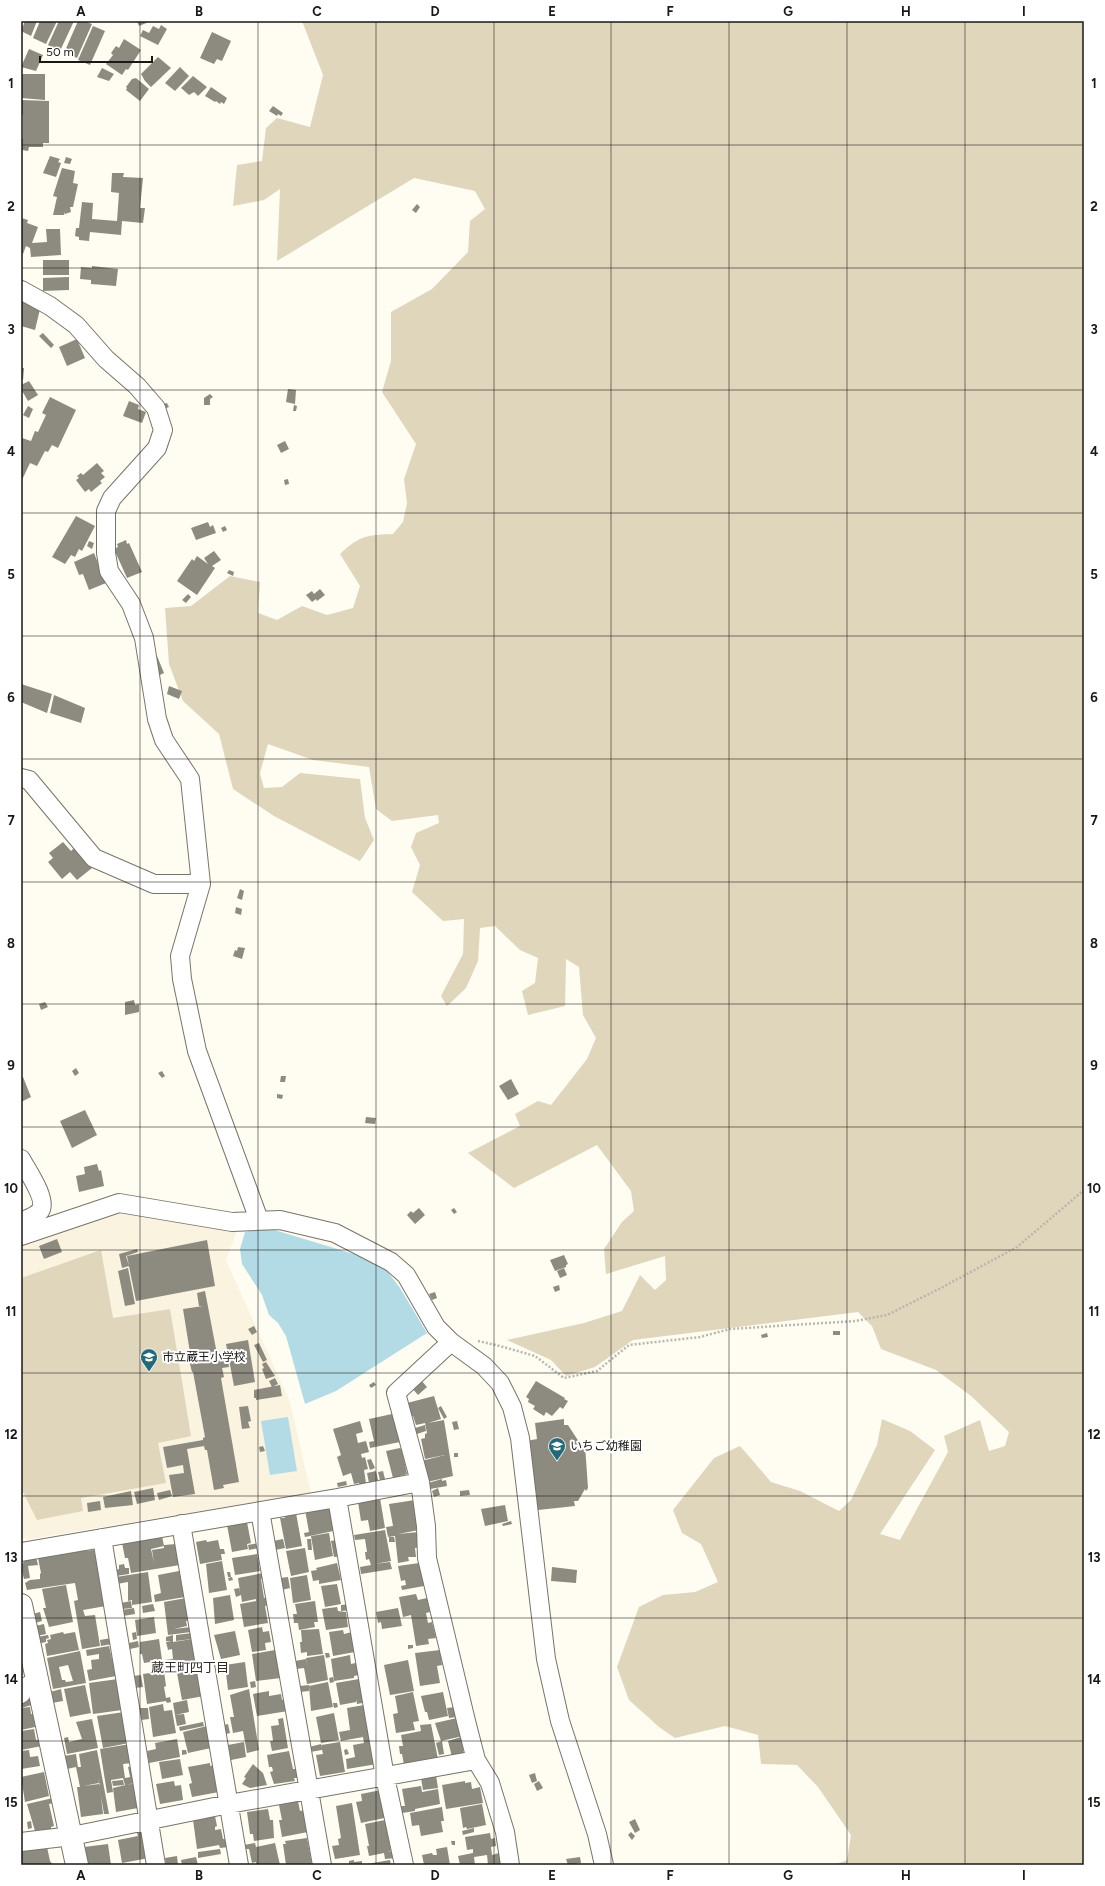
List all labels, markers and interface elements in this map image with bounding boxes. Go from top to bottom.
text: A [76,4,86,19]
text: B [195,4,203,19]
text: C [312,4,322,19]
text: D [430,4,440,19]
text: E [548,4,556,19]
text: F [666,4,674,19]
text: G [783,4,793,19]
text: H [901,4,911,19]
text: I [1022,4,1026,19]
scale bar [40,38,152,64]
text: 50 m [46,45,74,59]
text: 1 [8,76,14,91]
text: 1 [1091,76,1097,91]
text: 2 [7,199,15,214]
text: 2 [1090,199,1098,214]
text: 3 [7,322,15,337]
text: 3 [1090,322,1098,337]
text: 4 [7,444,15,459]
text: 4 [1090,444,1098,459]
text: 5 [7,567,15,582]
text: 5 [1090,567,1098,582]
text: 6 [7,690,15,705]
text: 6 [1090,690,1098,705]
text: 7 [7,813,15,828]
text: 7 [1090,813,1098,828]
text: 8 [7,936,15,951]
text: 8 [1090,936,1098,951]
text: 9 [7,1058,15,1073]
text: 9 [1090,1058,1098,1073]
text: 10 [4,1181,18,1196]
text: 10 [1087,1181,1101,1196]
text: 11 [6,1304,16,1319]
text: 11 [1089,1304,1099,1319]
school or university icon: 市立蔵王小学校 [139,1347,159,1372]
place label: 市立蔵王小学校 [162,1350,246,1364]
text: 12 [4,1427,18,1442]
text: 12 [1087,1427,1101,1442]
school or university icon: いちご幼稚園 [547,1436,567,1461]
place label: いちご幼稚園 [570,1439,642,1453]
text: 13 [5,1550,17,1565]
text: 13 [1088,1550,1100,1565]
district label: 蔵王町四丁目 [151,1660,229,1675]
text: 14 [4,1672,18,1687]
text: 14 [1087,1672,1101,1687]
text: 15 [4,1795,18,1810]
text: 15 [1087,1795,1101,1810]
text: A [76,1868,86,1883]
text: B [195,1868,203,1883]
text: C [312,1868,322,1883]
text: D [430,1868,440,1883]
text: E [548,1868,556,1883]
text: F [666,1868,674,1883]
text: G [783,1868,793,1883]
text: H [901,1868,911,1883]
text: I [1022,1868,1026,1883]

